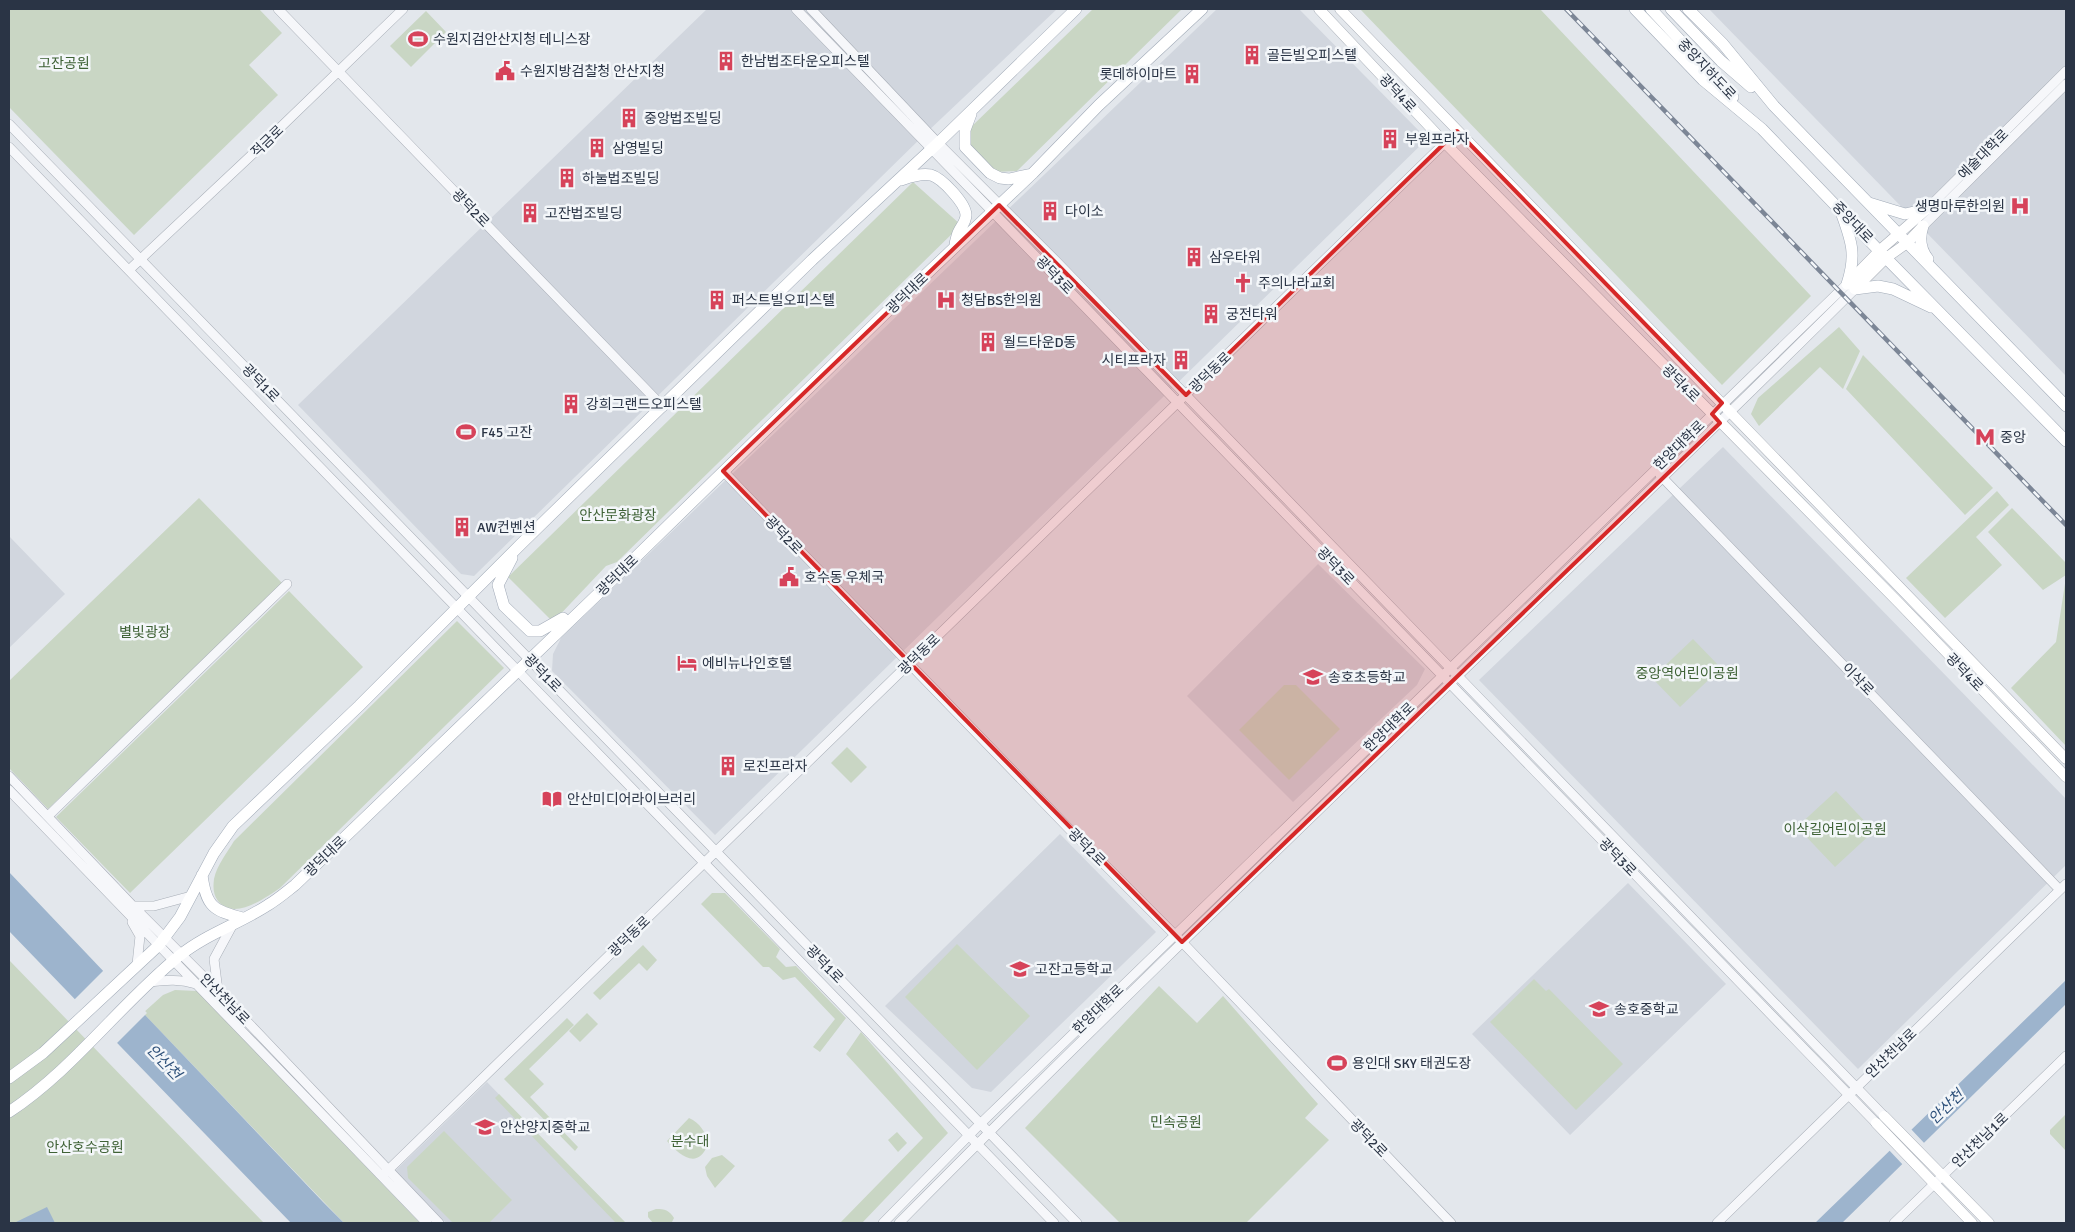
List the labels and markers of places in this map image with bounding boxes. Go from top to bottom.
sports icon: 수원지검안산지청 테니스장 [407,28,429,50]
place label: 수원지검안산지청 테니스장 [433,31,591,48]
building icon: 골든빌오피스텔 [1241,44,1263,66]
place label: 골든빌오피스텔 [1267,47,1357,64]
building icon: 한남법조타운오피스텔 [715,50,737,72]
place label: 한남법조타운오피스텔 [741,53,870,70]
public building icon: 수원지방검찰청 안산지청 [494,60,516,82]
place label: 수원지방검찰청 안산지청 [520,63,665,80]
building icon: 롯데하이마트 [1181,63,1203,85]
place label: 롯데하이마트 [1100,66,1177,83]
building icon: 중앙법조빌딩 [618,107,640,129]
place label: 중앙법조빌딩 [644,110,721,127]
building icon: 부원프라자 [1379,128,1401,150]
place label: 부원프라자 [1405,131,1470,148]
building icon: 삼영빌딩 [586,137,608,159]
place label: 삼영빌딩 [612,140,664,157]
building icon: 하눌법조빌딩 [556,167,578,189]
place label: 하눌법조빌딩 [582,170,659,187]
hospital icon: 생명마루한의원 [2009,195,2031,217]
place label: 생명마루한의원 [1915,198,2005,215]
building icon: 다이소 [1039,200,1061,222]
building icon: 고잔법조빌딩 [519,202,541,224]
place label: 다이소 [1065,203,1104,220]
place label: 고잔법조빌딩 [545,205,622,222]
building icon: 삼우타워 [1183,246,1205,268]
place label: 삼우타워 [1209,249,1261,266]
church icon: 주의나라교회 [1232,272,1254,294]
place label: 주의나라교회 [1258,275,1335,292]
building icon: 퍼스트빌오피스텔 [706,289,728,311]
hospital icon: 청담BS한의원 [935,289,957,311]
place label: 퍼스트빌오피스텔 [732,292,835,309]
place label: 청담BS한의원 [961,292,1042,309]
building icon: 궁전타워 [1200,303,1222,325]
place label: 궁전타워 [1226,306,1278,323]
building icon: 월드타운D동 [977,331,999,353]
place label: 월드타운D동 [1003,334,1077,351]
building icon: 시티프라자 [1170,349,1192,371]
place label: 시티프라자 [1102,352,1166,369]
building icon: 강희그랜드오피스텔 [560,393,582,415]
place label: 강희그랜드오피스텔 [586,396,702,413]
sports icon: F45 고잔 [455,421,477,443]
place label: F45 고잔 [481,424,532,441]
metro station icon: 중앙 [1974,426,1996,448]
place label: 중앙 [2000,429,2026,446]
building icon: AW컨벤션 [451,516,473,538]
place label: AW컨벤션 [477,519,536,536]
public building icon: 호수동 우체국 [778,566,800,588]
place label: 호수동 우체국 [804,569,884,586]
hotel icon: 에비뉴나인호텔 [676,652,698,674]
place label: 에비뉴나인호텔 [702,655,792,672]
school or university icon: 송호초등학교 [1302,666,1324,688]
place label: 송호초등학교 [1328,669,1405,686]
building icon: 로진프라자 [717,755,739,777]
place label: 로진프라자 [743,758,808,775]
library icon: 안산미디어라이브러리 [541,788,563,810]
place label: 안산미디어라이브러리 [567,791,696,808]
school or university icon: 고잔고등학교 [1009,958,1031,980]
place label: 고잔고등학교 [1035,961,1112,978]
school or university icon: 송호중학교 [1588,998,1610,1020]
place label: 송호중학교 [1614,1001,1679,1018]
sports icon: 용인대 SKY 태권도장 [1326,1052,1348,1074]
place label: 용인대 SKY 태권도장 [1352,1055,1472,1072]
school or university icon: 안산양지중학교 [474,1116,496,1138]
place label: 안산양지중학교 [500,1119,590,1136]

